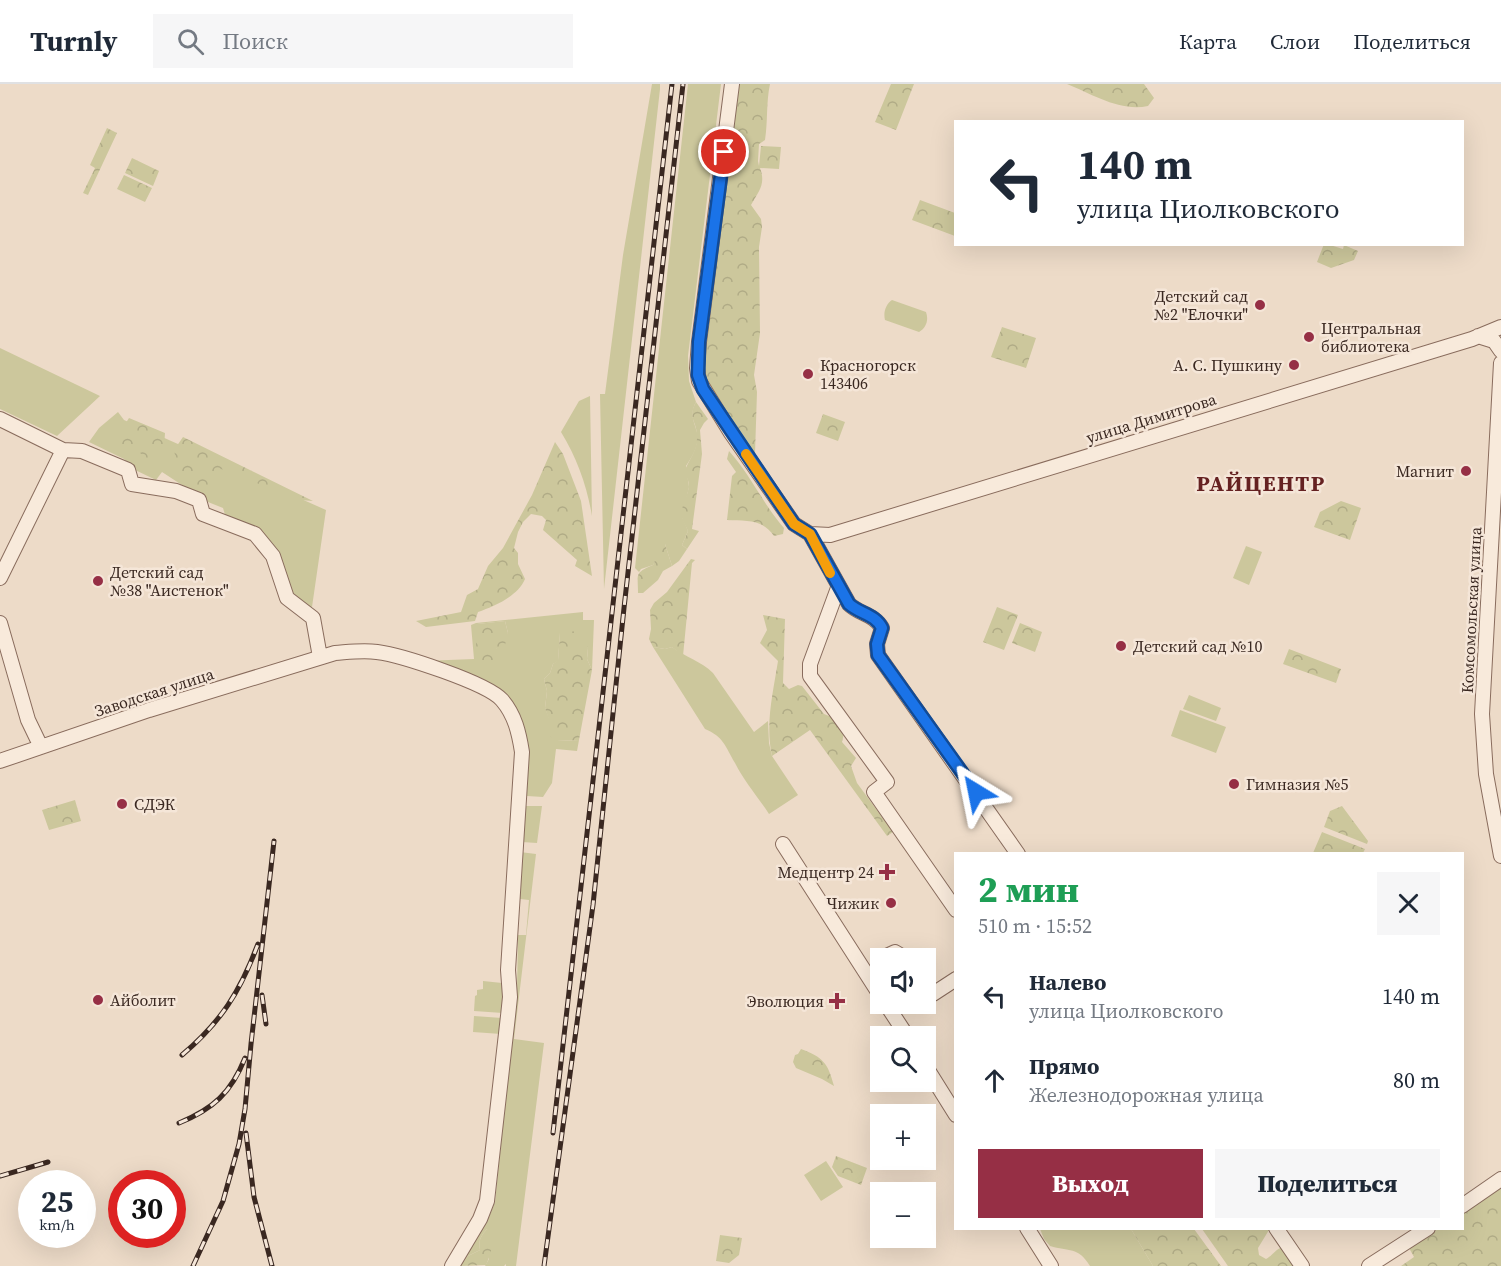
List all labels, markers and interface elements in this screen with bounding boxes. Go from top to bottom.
search box [153,14,573,68]
text: Turnly [30,22,117,60]
icon: search [174,25,207,58]
text: Поиск [222,26,288,56]
text: Карта [1179,27,1237,56]
text: Слои [1270,27,1320,56]
text: Поделиться [1353,27,1471,56]
pin [698,126,749,177]
icon: arrive [707,135,740,168]
text: 140 m [1077,135,1192,193]
icon: left [978,144,1056,222]
text: улица Циолковского [1077,190,1340,227]
place label: Детский сад №2 "Елочки" [1154,285,1248,325]
marker: Детский сад №2 "Елочки" [1253,298,1267,312]
place label: Центральная библиотека [1321,317,1421,357]
marker: Центральная библиотека [1302,330,1316,344]
place label: Красногорск 143406 [820,354,916,394]
place label: А. С. Пушкину [1173,354,1283,376]
marker: А. С. Пушкину [1287,358,1301,372]
marker: Красногорск 143406 [801,367,815,381]
street label: улица Димитрова [1083,387,1220,448]
place label: Магнит [1396,460,1455,482]
marker: Магнит [1459,464,1473,478]
district label: РАЙЦЕНТР [1196,468,1326,498]
street label: Комсомольская улица [1456,525,1486,694]
place label: Детский сад №38 "Аистенок" [110,561,229,601]
marker: Детский сад №38 "Аистенок" [91,574,105,588]
place label: Детский сад №10 [1133,635,1262,657]
marker: Детский сад №10 [1114,639,1128,653]
street label: Заводская улица [91,662,217,722]
position arrow [944,760,1008,824]
place label: Гимназия №5 [1246,773,1349,795]
marker: Гимназия №5 [1227,777,1241,791]
place label: СДЭК [134,793,176,815]
marker: СДЭК [115,797,129,811]
place label: Медцентр 24 [777,861,874,883]
marker: Медцентр 24 [878,863,896,881]
text: 2 мин [978,865,1079,914]
button: close [1377,872,1440,935]
place label: Чижик [826,892,879,914]
marker: Чижик [884,896,898,910]
text: 510 m · 15:52 [978,912,1092,940]
map controls [870,948,936,1248]
button: sound [870,948,936,1014]
text: Налево [1029,967,1106,997]
icon: left [978,980,1011,1013]
text: 140 m [1382,981,1440,1011]
place label: Айболит [110,989,176,1011]
place label: Эволюция [747,990,824,1012]
marker: Эволюция [828,992,846,1010]
marker: Айболит [91,993,105,1007]
text: улица Циолковского [1029,997,1223,1025]
button: search [870,1026,936,1092]
text: Прямо [1029,1051,1099,1081]
icon: ahead [978,1064,1011,1097]
text: 80 m [1393,1065,1440,1095]
text: Железнодорожная улица [1029,1081,1264,1109]
button: + [870,1104,936,1170]
button: Выход [978,1149,1203,1218]
button: Поделиться [1215,1149,1440,1218]
speed limit sign: 30 [108,1170,186,1248]
text: 25 [41,1181,73,1222]
button: − [870,1182,936,1248]
text: km/h [39,1214,75,1235]

